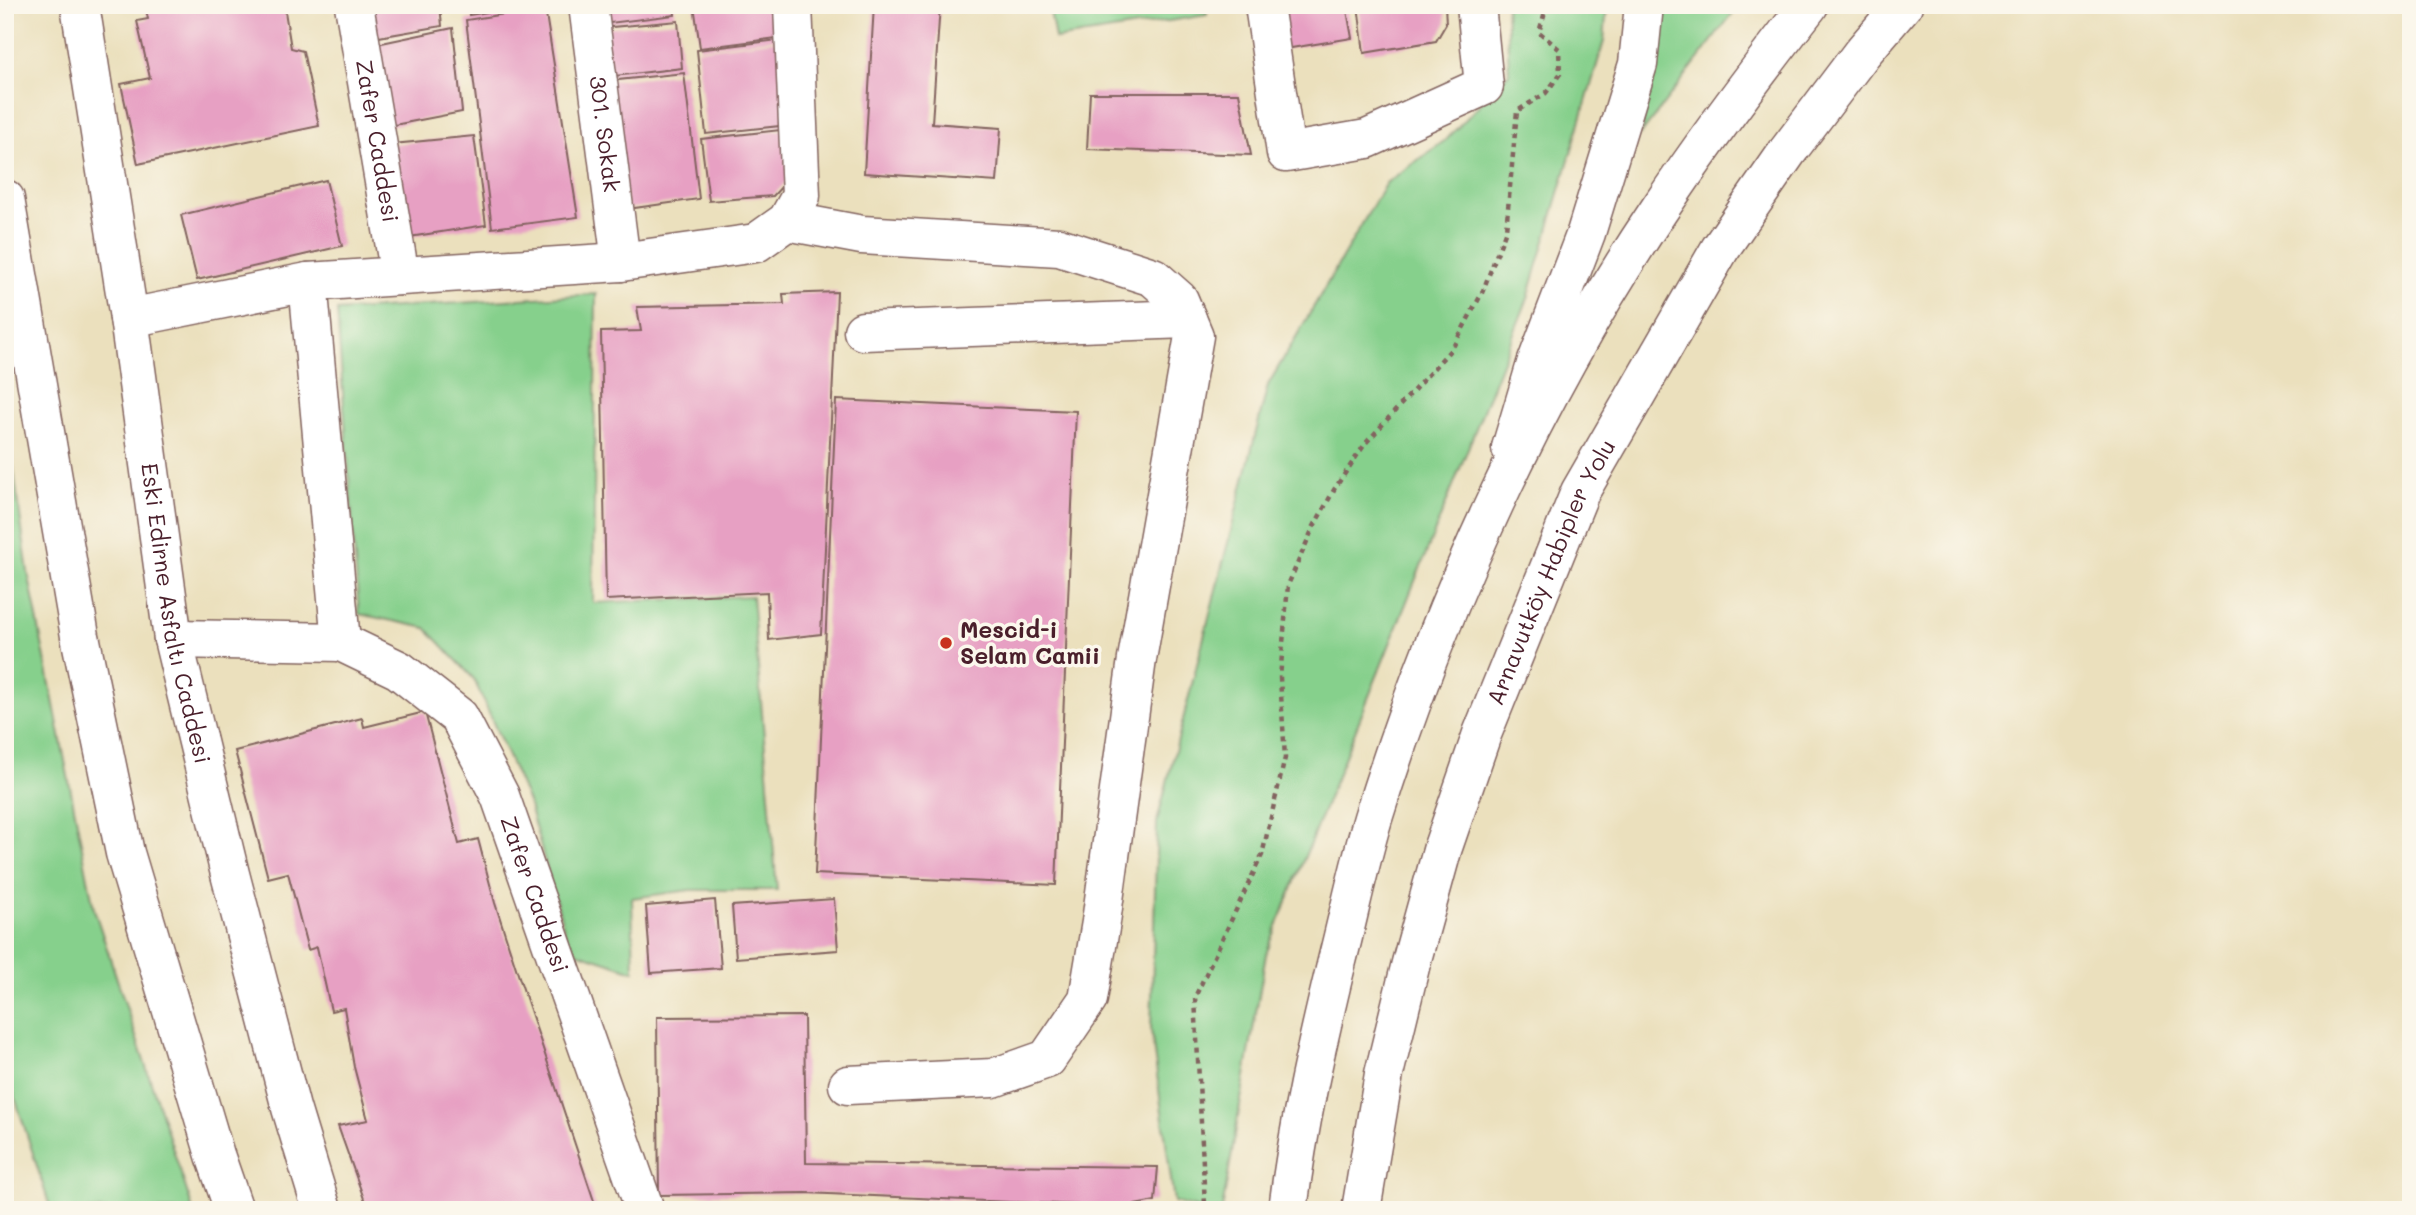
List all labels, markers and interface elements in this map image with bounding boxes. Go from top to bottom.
street label: Zafer Caddesi [350,57,407,224]
street label: 301. Sokak [583,74,628,194]
street label: Arnavutköy Habipler Yolu [1479,433,1621,709]
street label: Eski Edirne Asfaltı Caddesi [135,461,219,766]
place label: Mescid-i Selam Camii [960,614,1100,670]
marker: Mescid-i Selam Camii [938,635,954,651]
street label: Zafer Caddesi [494,812,577,977]

